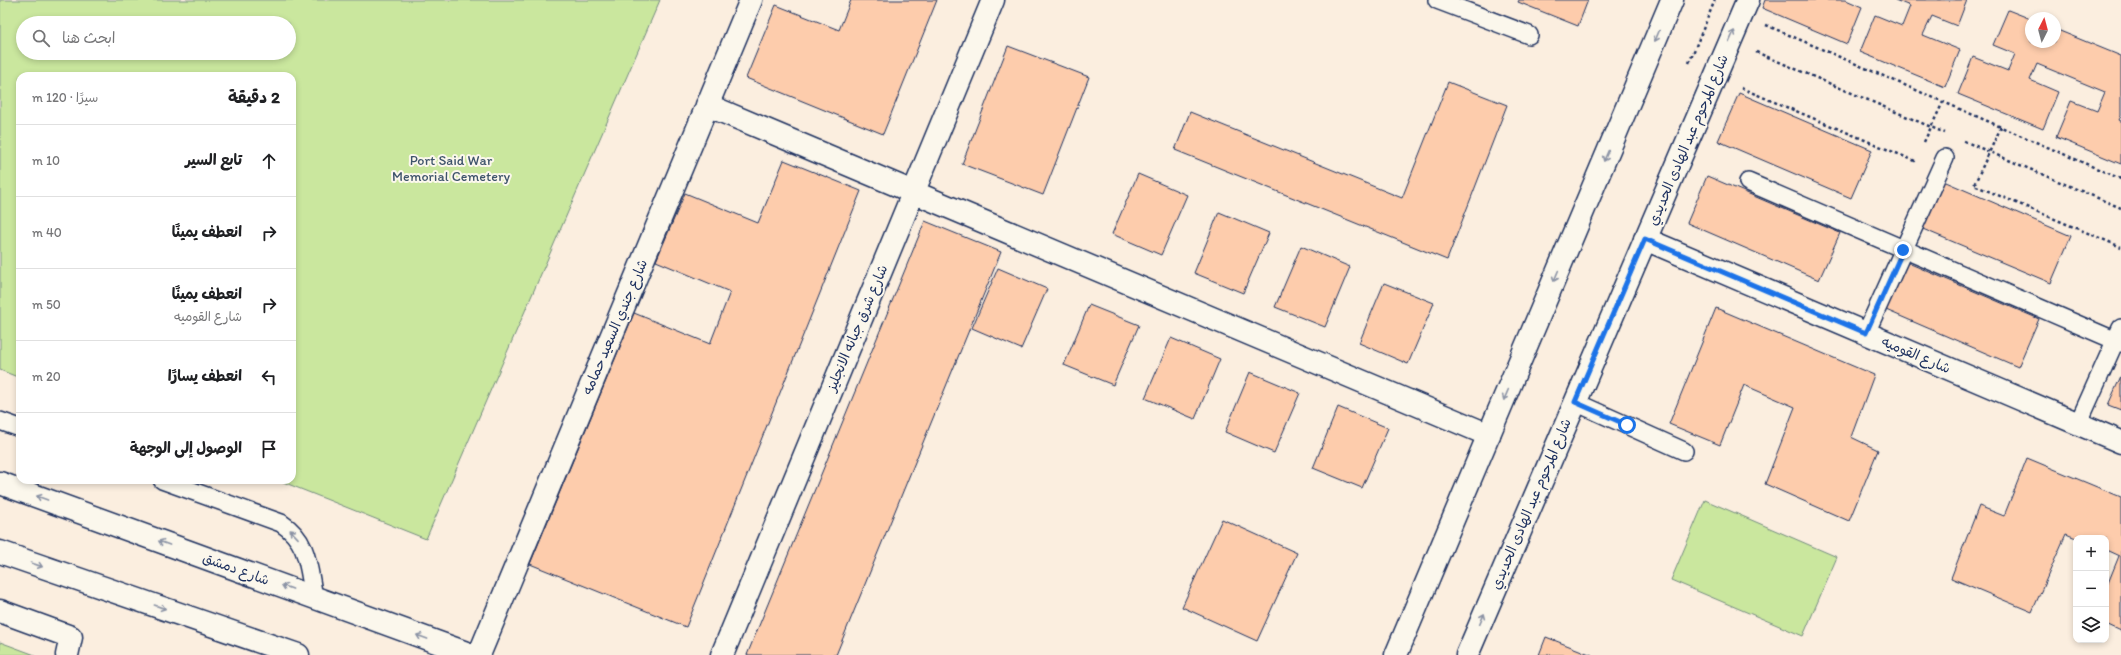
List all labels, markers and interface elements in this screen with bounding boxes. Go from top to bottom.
north arrow [2025,12,2061,48]
search box [16,16,296,60]
icon: search [30,27,52,49]
text: ابحث هنا [62,29,116,47]
one-way arrow [1652,29,1660,41]
one-way arrow [1729,31,1736,43]
street label: شارع المرحوم عبد الهادى الحديدي [1644,52,1735,229]
text: 2 دقيقة [228,87,280,107]
text: سيرًا · 120 m [32,90,98,105]
one-way arrow [1602,149,1609,161]
icon: ahead [258,150,280,172]
text: تابع السير [185,151,242,169]
park label: Port Said War Memorial Cemetery [392,152,510,185]
text: 10 m [32,153,60,168]
icon: right [258,222,280,244]
text: انعطف يمينًا [172,223,242,241]
text: 40 m [32,225,62,240]
route end [1894,241,1912,259]
street label: شارع جندي السعيد حمامه [579,257,653,398]
street label: شارع شرق جبانه الانجليز [822,262,892,395]
one-way arrow [1552,269,1559,281]
text: انعطف يمينًا [172,285,242,303]
icon: right [258,294,280,316]
text: 50 m [32,297,61,312]
text: شارع القوميه [174,309,242,324]
street label: شارع القوميه [1879,333,1953,378]
icon: left [258,366,280,388]
text: انعطف يسارًا [168,367,242,385]
text: 20 m [32,369,61,384]
one-way arrow [1501,389,1509,401]
street label: شارع المرحوم عبد الهادى الحديدي [1487,416,1578,593]
route start [1618,416,1636,434]
icon: arrive [258,438,280,460]
text: الوصول إلى الوجهة [130,439,242,457]
one-way arrow [37,494,49,502]
one-way arrow [290,529,299,539]
map controls [2073,535,2109,643]
button: + [2073,535,2109,571]
one-way arrow [159,538,171,546]
street label: شارع دمشق [200,549,272,590]
one-way arrow [30,562,43,569]
button: − [2073,571,2109,607]
one-way arrow [280,583,293,590]
one-way arrow [153,604,166,611]
button: layers [2073,607,2109,643]
one-way arrow [1479,614,1486,626]
one-way arrow [416,632,428,640]

